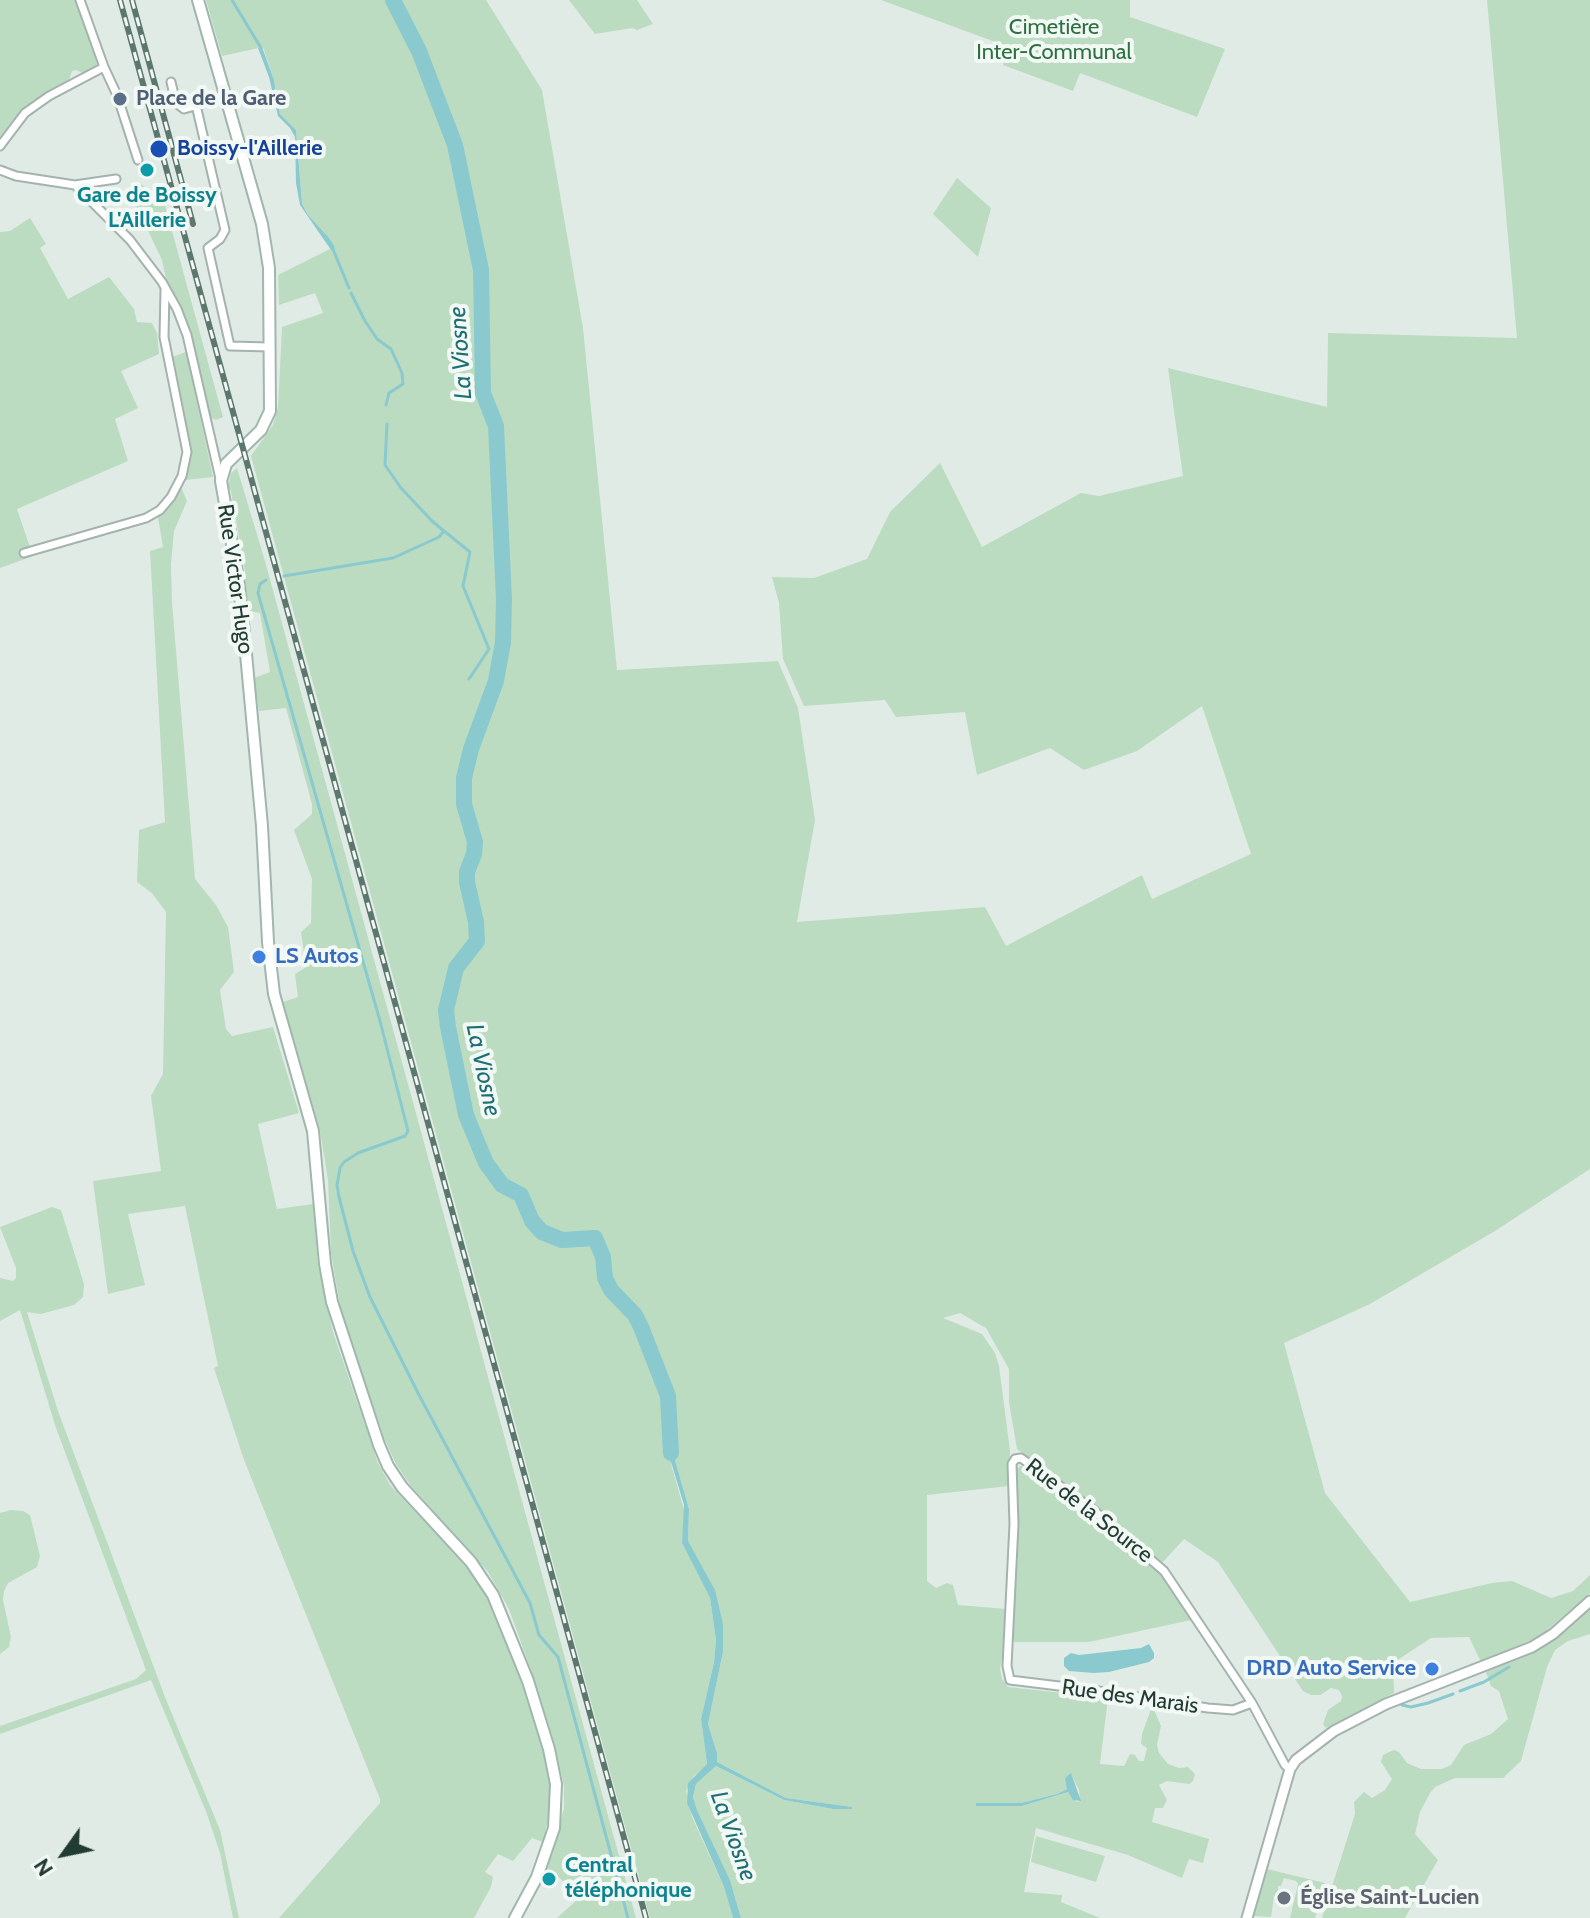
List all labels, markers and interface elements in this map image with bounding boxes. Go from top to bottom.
park label: Cimetière Inter-Communal [976,15,1132,66]
place label: Place de la Gare [136,86,286,112]
marker: Place de la Gare [111,90,129,108]
place label: Boissy-l'Aillerie [177,136,323,162]
marker: Boissy-l'Aillerie [148,138,170,160]
marker: Gare de Boissy L'Aillerie [138,161,156,179]
place label: Gare de Boissy L'Aillerie [77,183,217,234]
water label: La Viosne [443,305,479,401]
street label: Rue Victor Hugo [211,502,259,656]
place label: LS Autos [275,944,359,970]
marker: LS Autos [250,948,268,966]
water label: La Viosne [459,1021,507,1119]
street label: Rue de la Source [1020,1453,1158,1569]
place label: DRD Auto Service [1246,1656,1416,1682]
marker: DRD Auto Service [1423,1660,1441,1678]
street label: Rue des Marais [1060,1674,1200,1720]
water label: La Viosne [704,1787,762,1885]
north arrow [24,1814,104,1894]
text: N [28,1853,59,1881]
place label: Central téléphonique [565,1853,692,1904]
marker: Central téléphonique [540,1870,558,1888]
place label: Église Saint-Lucien [1300,1885,1479,1911]
marker: Église Saint-Lucien [1275,1889,1293,1907]

